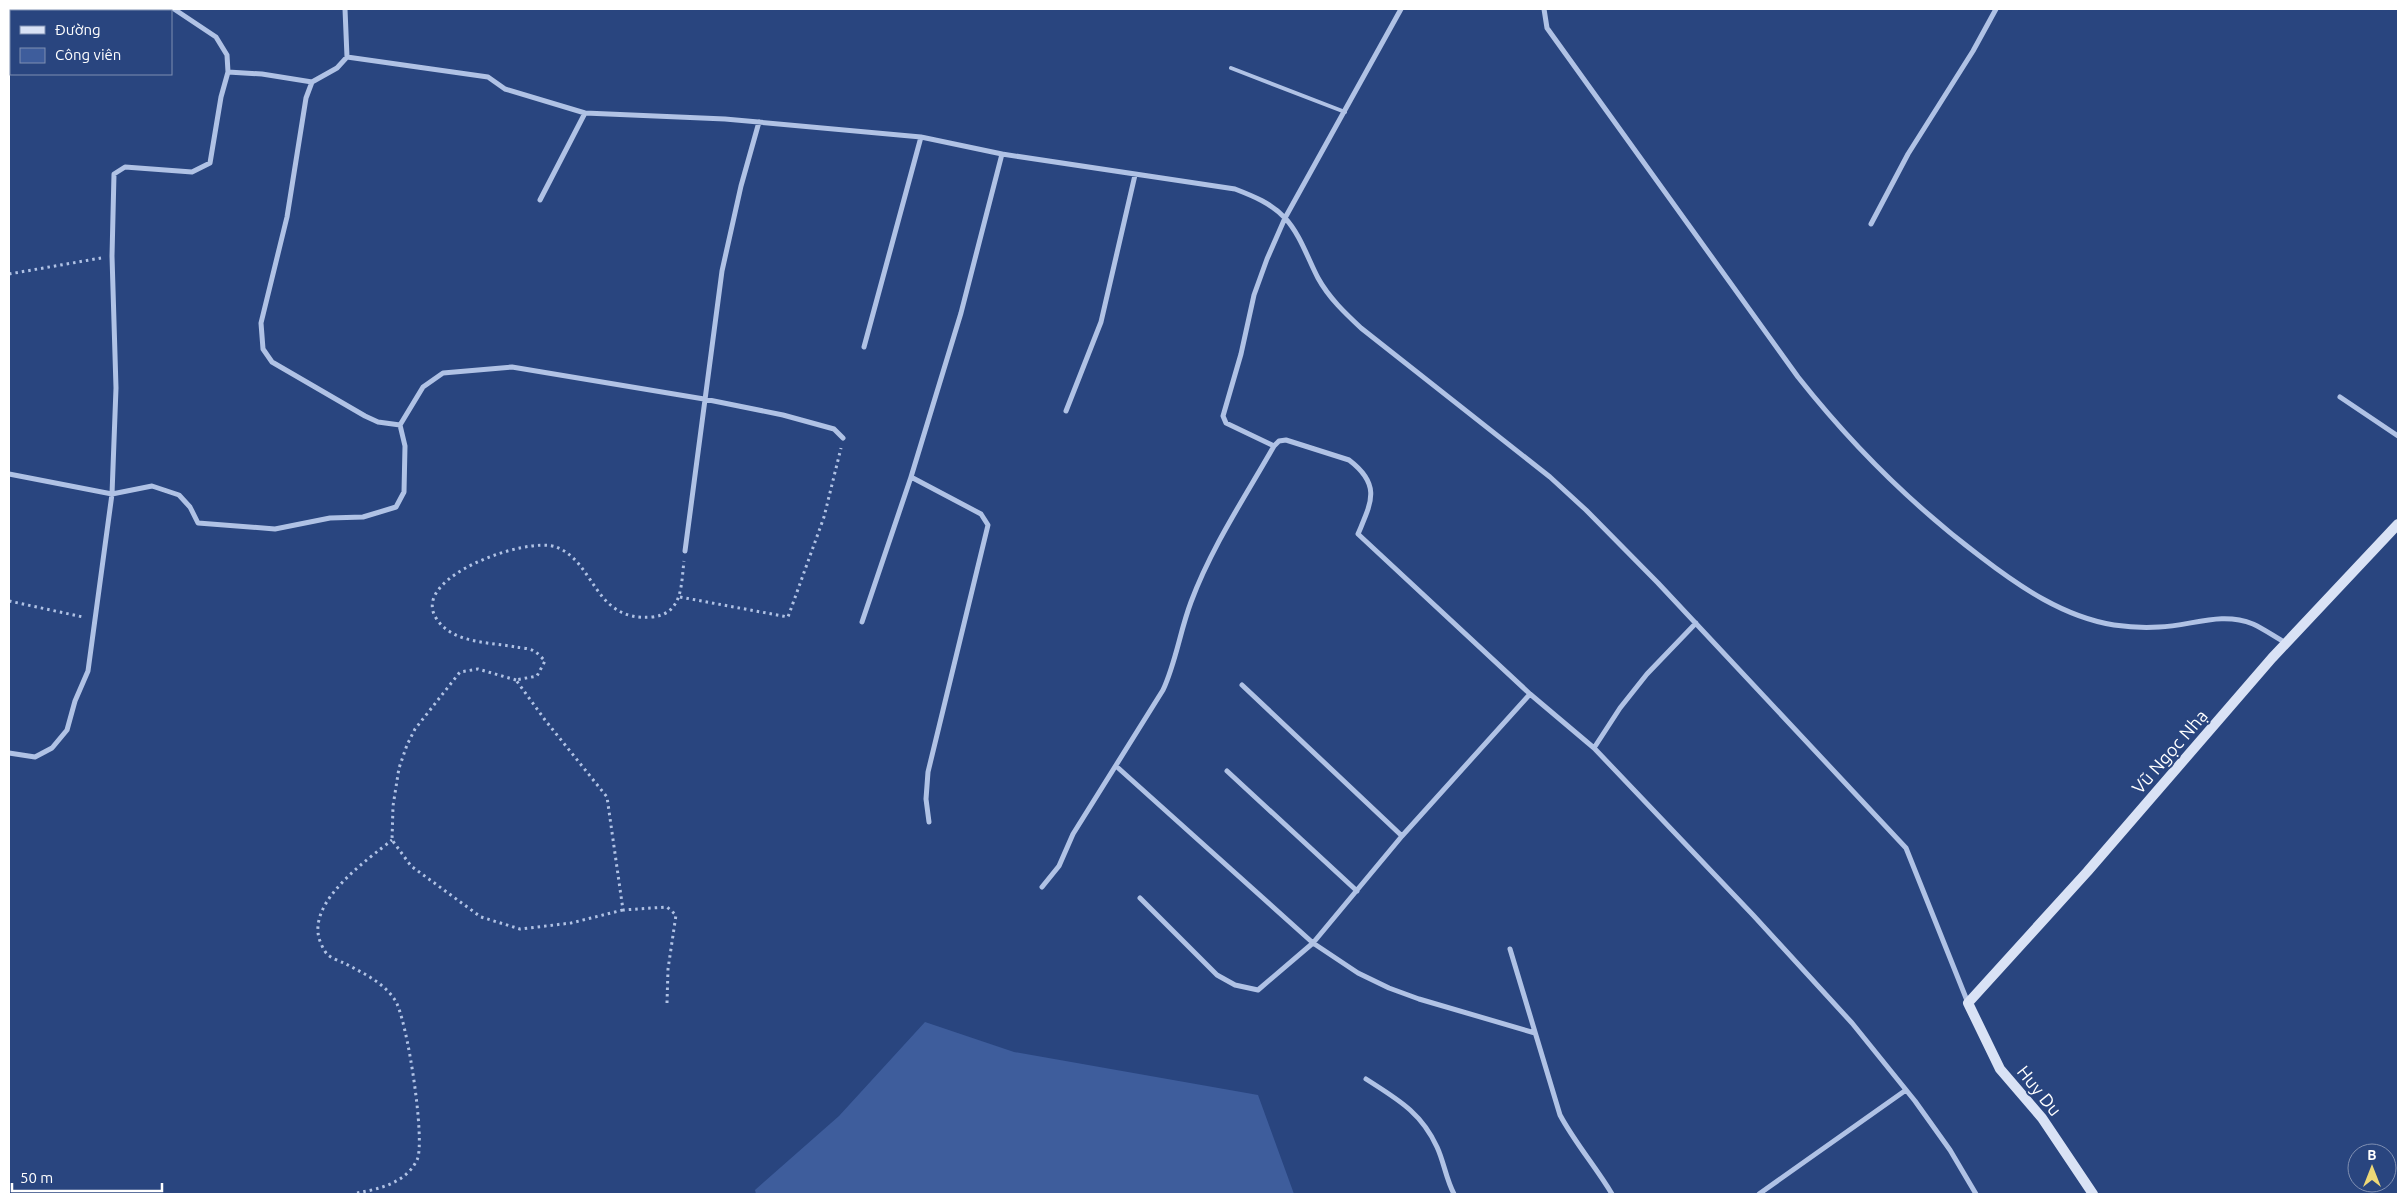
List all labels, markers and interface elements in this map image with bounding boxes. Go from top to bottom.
legend [10,10,172,75]
text: Đường [55,21,101,38]
text: Công viên [55,46,121,63]
street label: Vũ Ngọc Nhạ [2128,705,2211,797]
street label: Huy Du [2014,1061,2066,1119]
north arrow [2347,1143,2397,1193]
text: B [2367,1147,2377,1163]
scale bar [12,1160,162,1192]
text: 50 m [20,1169,53,1186]

